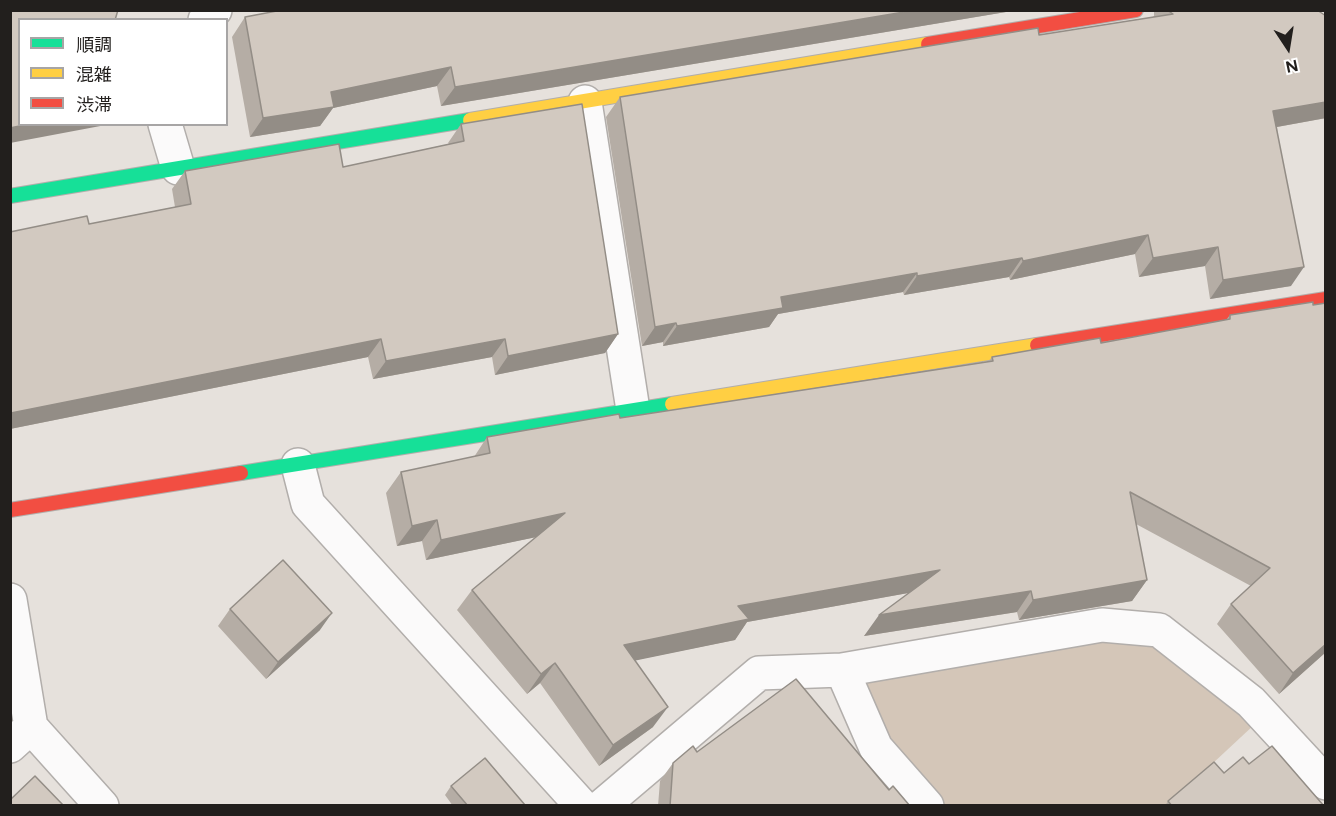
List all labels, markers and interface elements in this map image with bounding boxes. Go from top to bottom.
legend [18,18,228,126]
north arrow [1258,18,1318,78]
text: 順調 [76,34,112,56]
text: N [1284,56,1300,77]
text: 混雑 [76,64,112,86]
text: 渋滞 [76,94,112,116]

